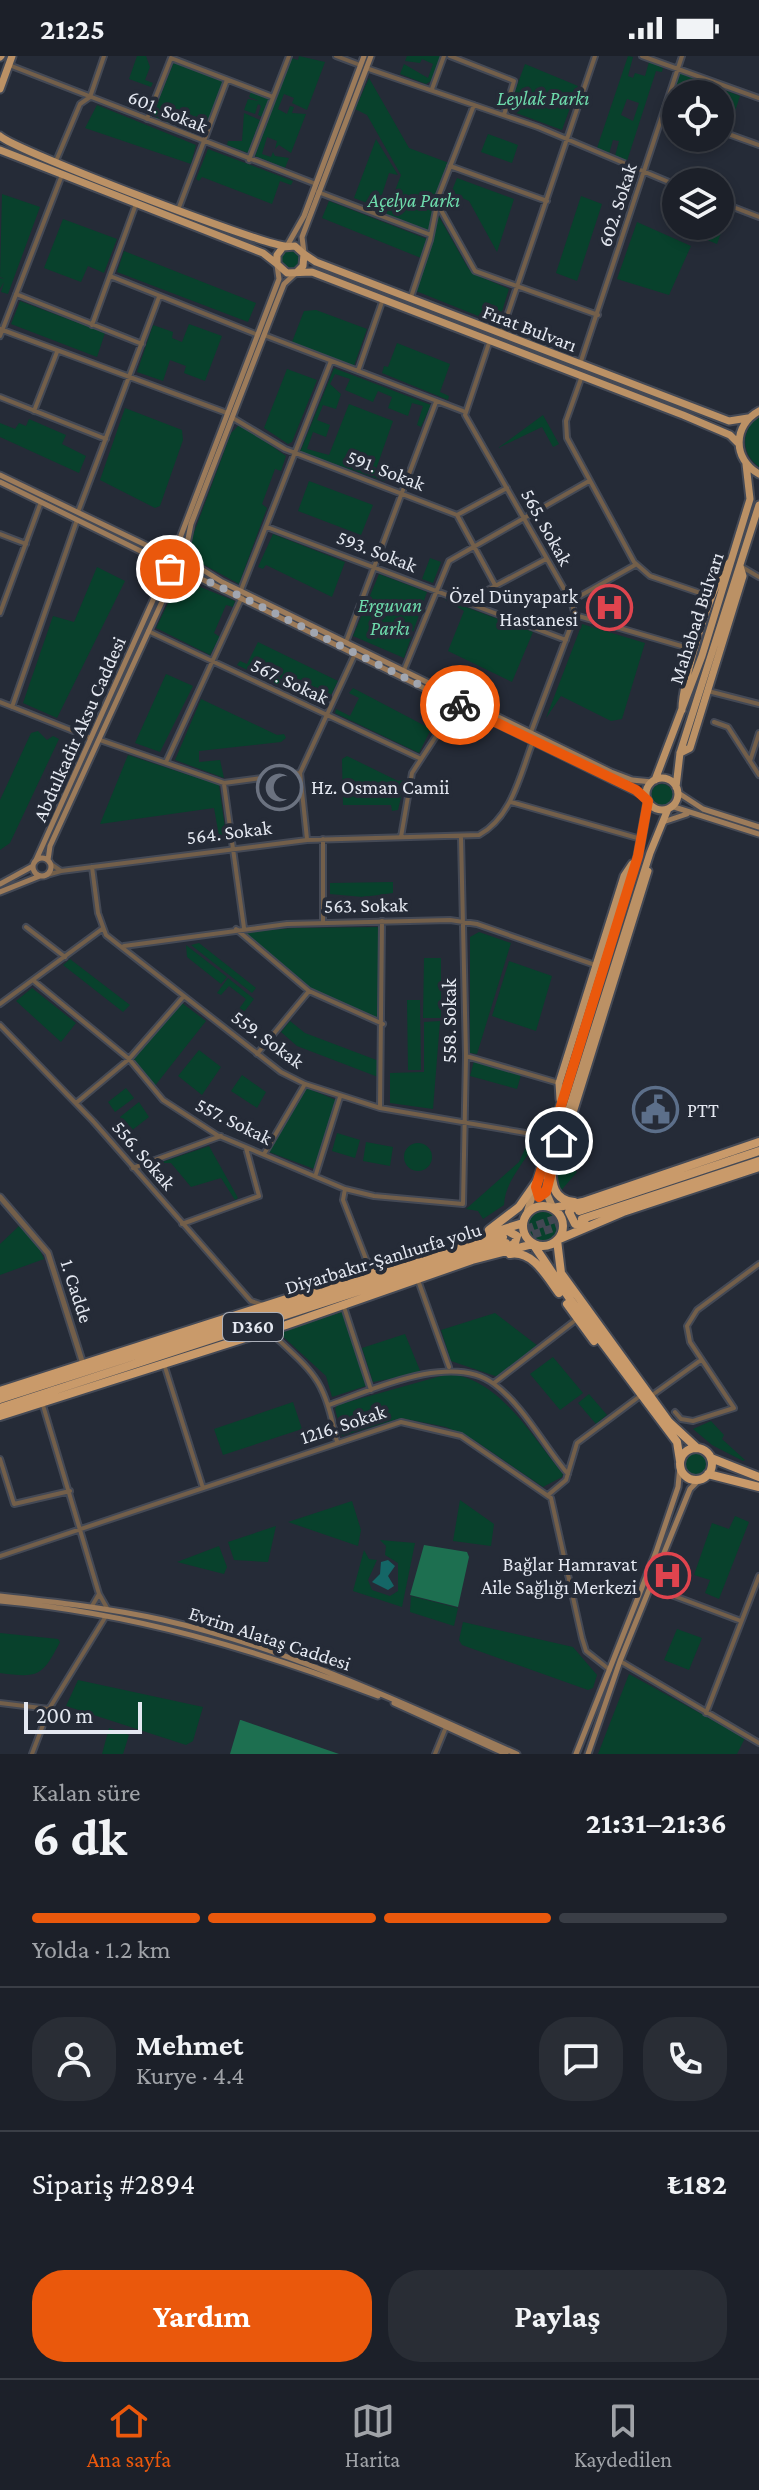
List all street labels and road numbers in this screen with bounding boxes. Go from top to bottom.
street label: 601. Sokak [125,85,211,137]
street label: 602. Sokak [593,160,641,250]
street label: Fırat Bulvarı [480,300,580,356]
street label: 591. Sokak [344,445,429,495]
street label: 565. Sokak [517,485,577,570]
street label: 593. Sokak [334,526,421,577]
street label: Mahabad Bulvarı [664,549,728,687]
street label: Abdulkadir Aksu Caddesi [28,633,130,825]
street label: 567. Sokak [248,653,333,709]
street label: 564. Sokak [185,816,273,848]
street label: 563. Sokak [324,893,409,917]
street label: 558. Sokak [438,978,460,1064]
street label: 559. Sokak [228,1005,309,1073]
street label: 557. Sokak [192,1093,276,1149]
street label: 556. Sokak [108,1116,180,1194]
street label: Diyarbakır-Şanlıurfa yolu [282,1218,484,1299]
street label: 1. Cadde [56,1256,98,1326]
road number: D360 [223,1313,283,1341]
street label: 1216. Sokak [297,1400,389,1448]
street label: Evrim Alataş Caddesi [186,1601,354,1676]

